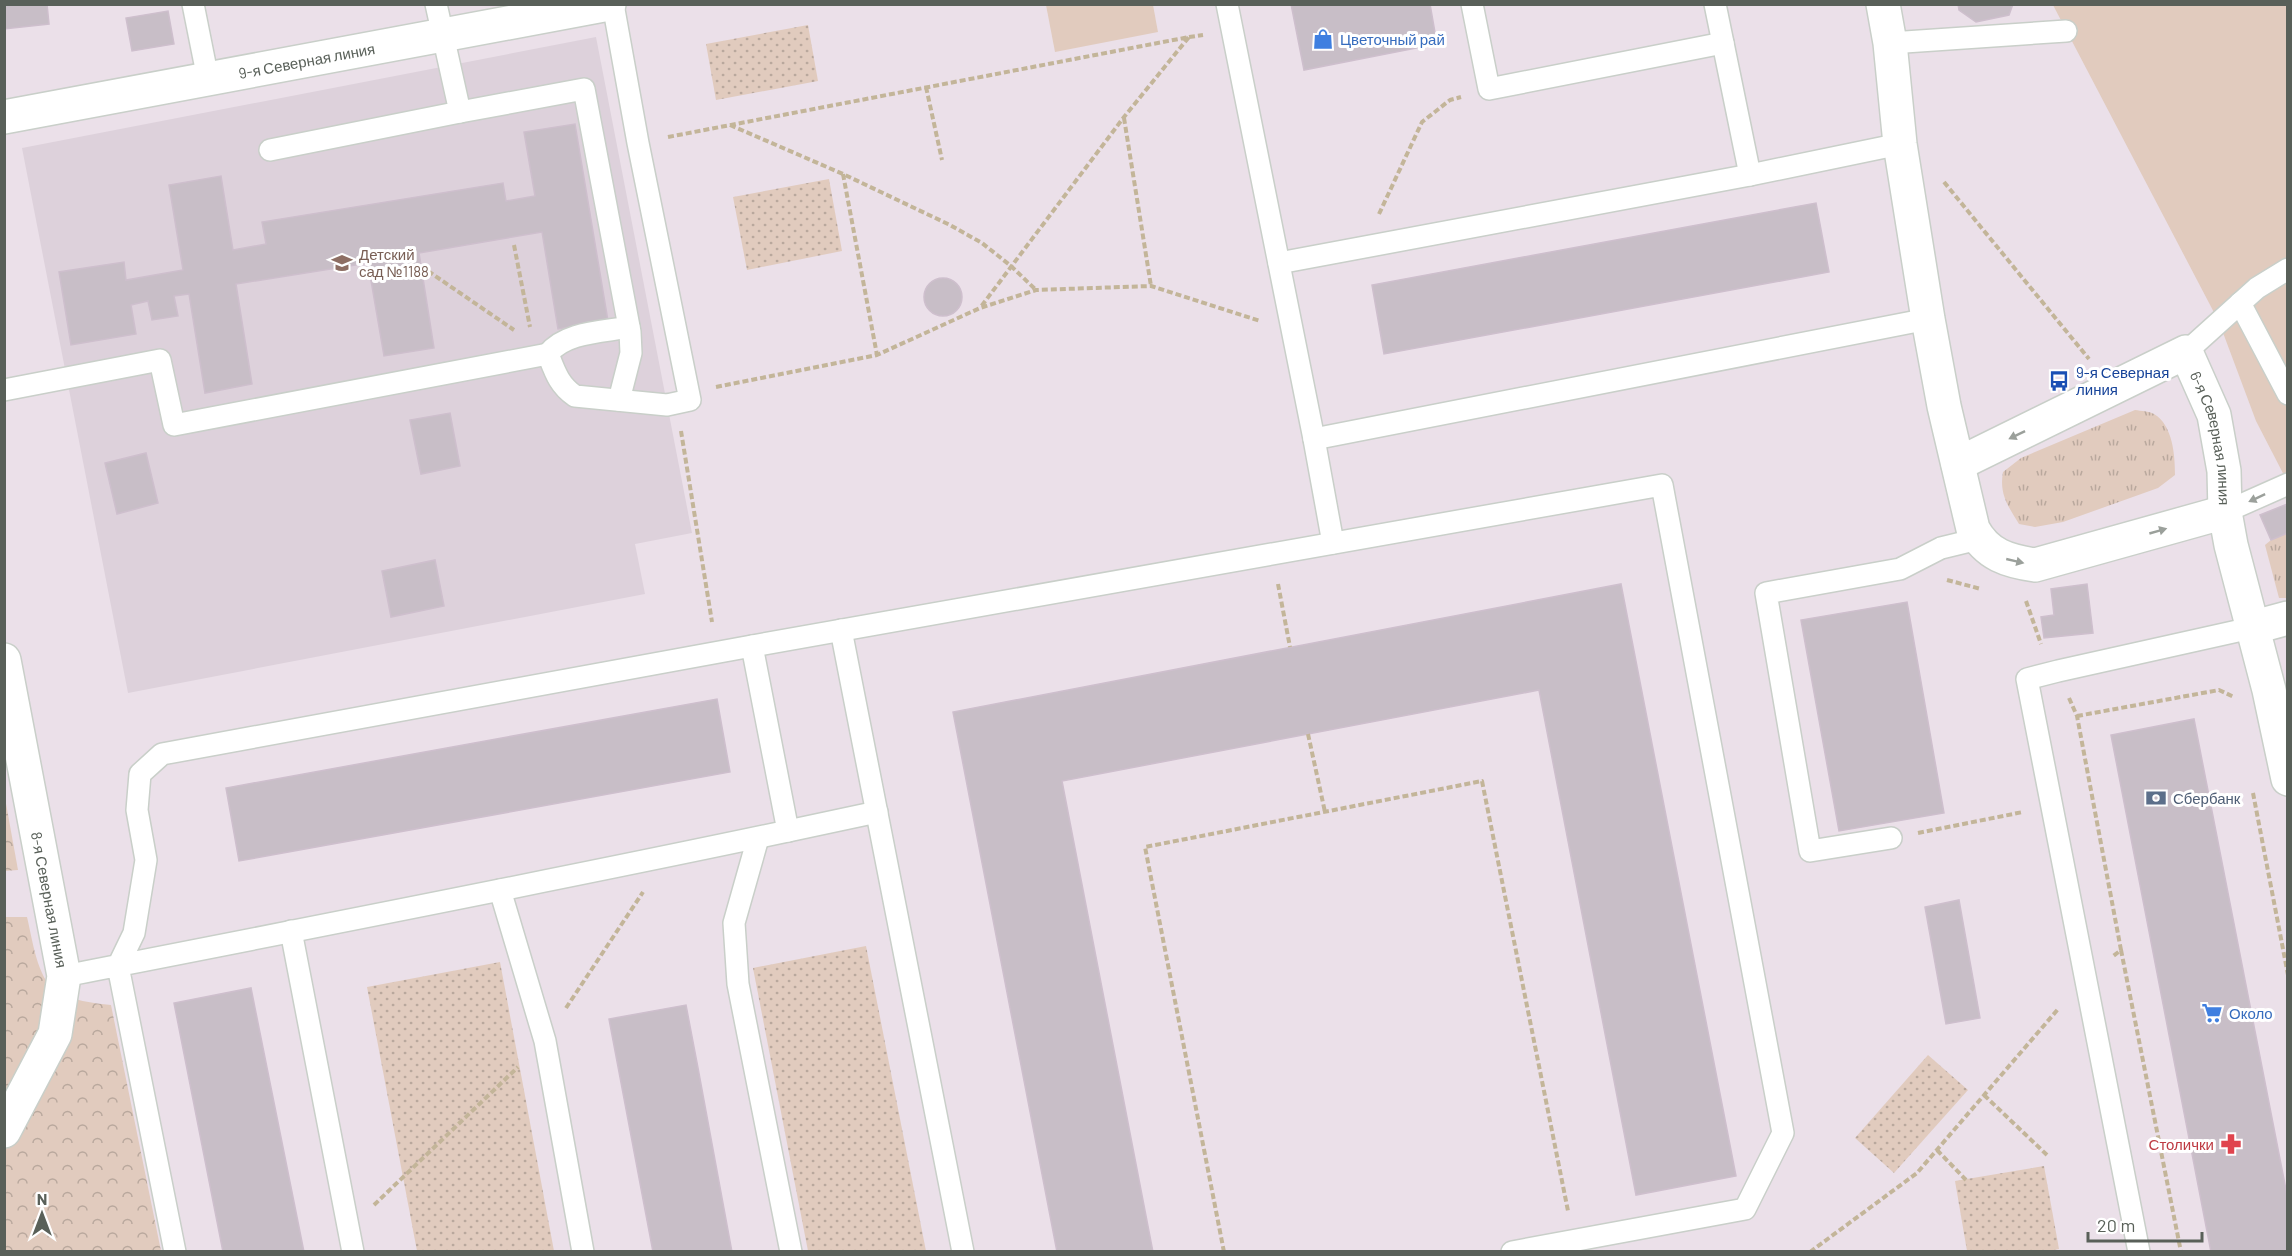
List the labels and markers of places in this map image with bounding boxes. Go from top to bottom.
shop icon: Цветочный рай [1311,27,1335,51]
place label: Цветочный рай [1340,30,1445,48]
place label: Детский сад №1188 [359,245,429,280]
school or university icon: Детский сад №1188 [330,251,354,275]
place label: 9-я Северная линия [2076,363,2169,398]
bus stop icon: 9-я Северная линия [2047,369,2071,393]
bank icon: Сбербанк [2144,786,2168,810]
place label: Сбербанк [2173,789,2241,807]
supermarket icon: Около [2200,1001,2224,1025]
place label: Около [2229,1004,2273,1022]
pharmacy icon: Столички [2219,1132,2243,1156]
place label: Столички [2149,1135,2214,1153]

